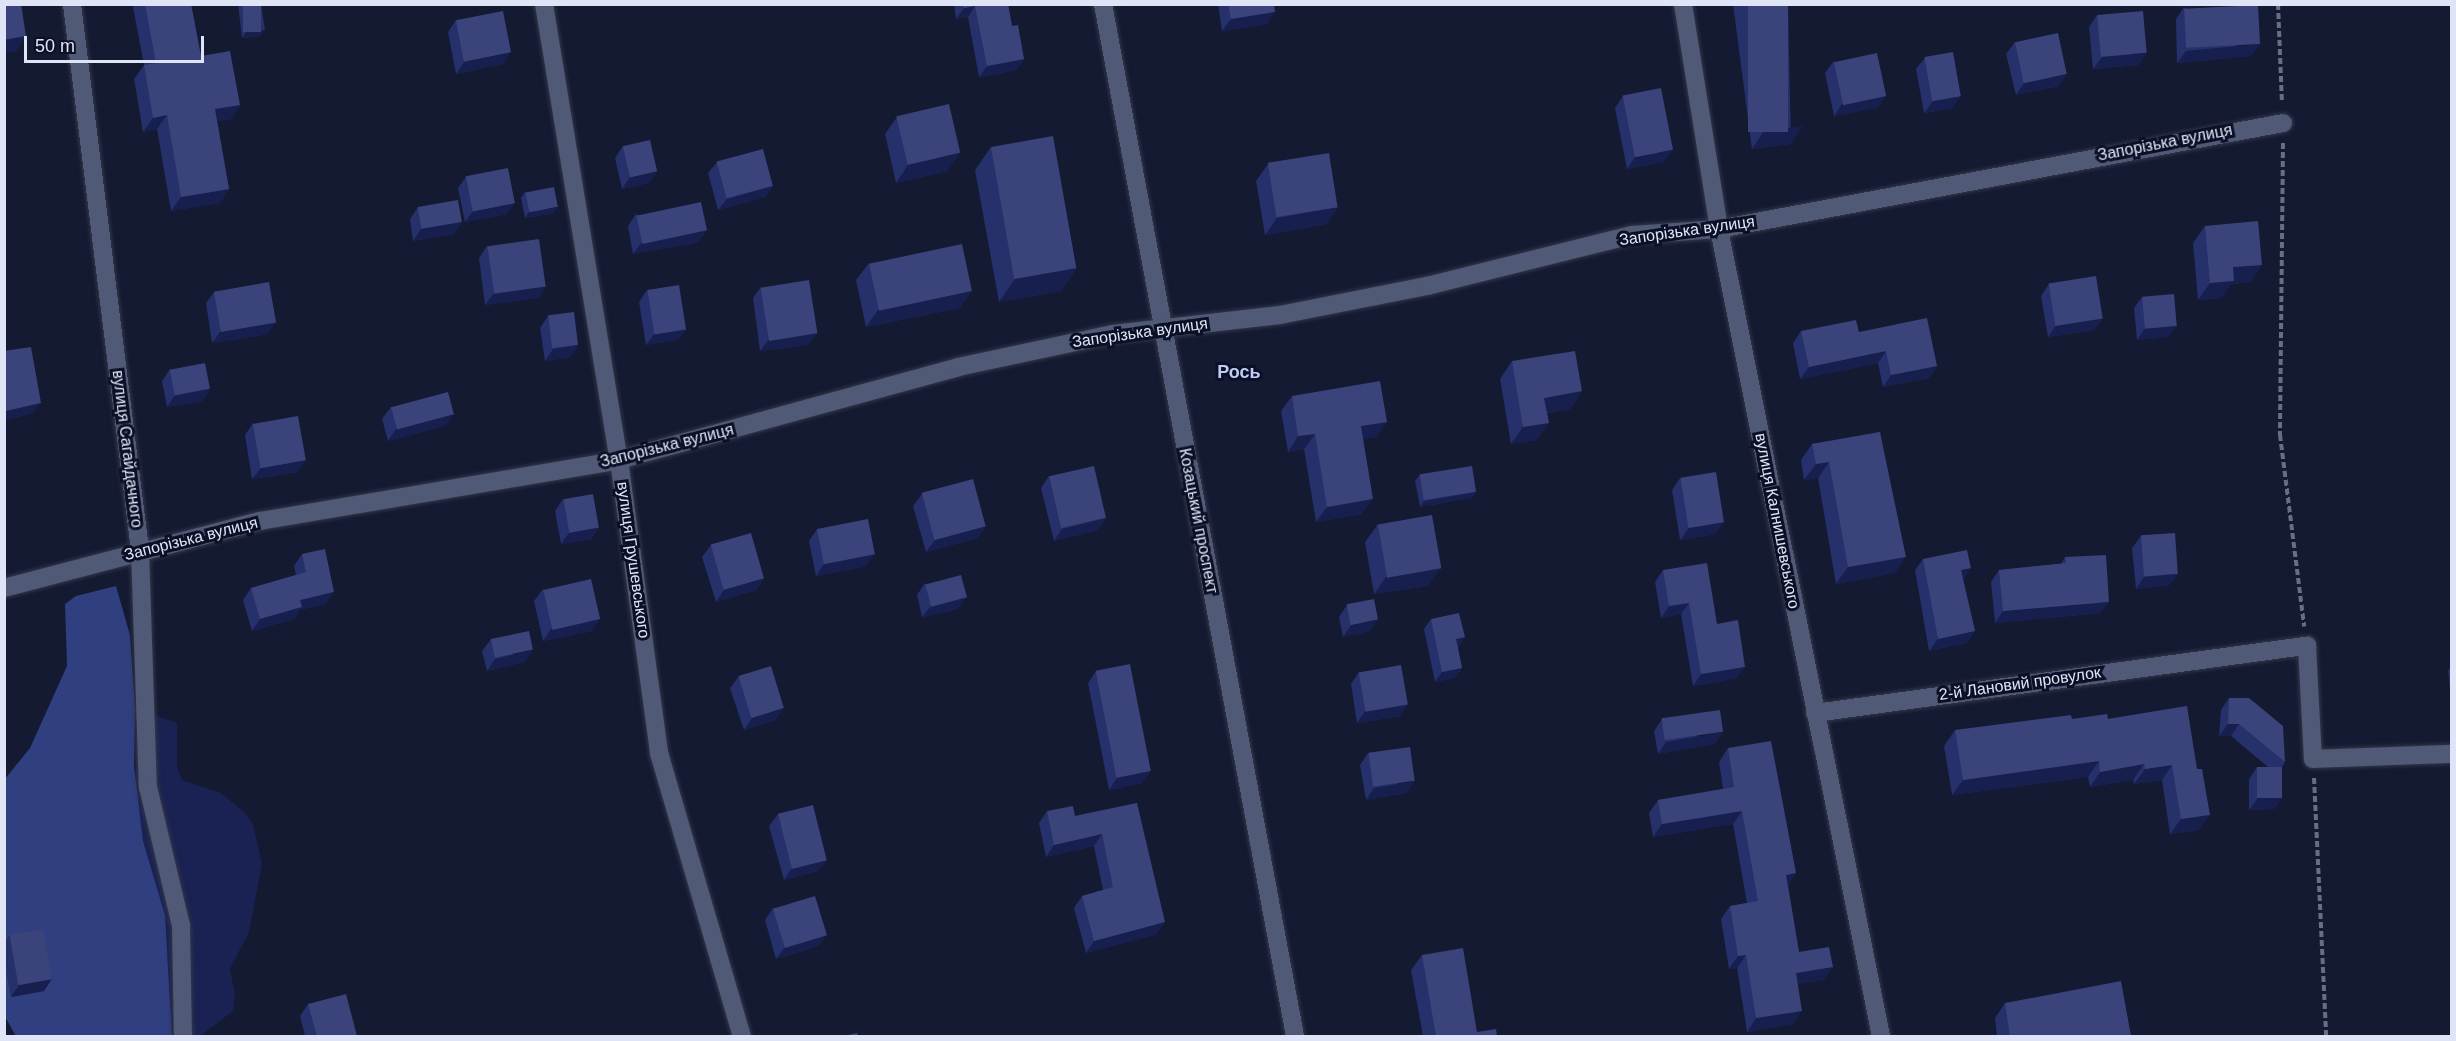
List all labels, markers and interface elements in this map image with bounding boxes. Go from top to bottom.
scale bar [27,24,207,62]
text: 50 m [35,36,75,56]
street label: Запорізька вулиця [2096,121,2234,165]
street label: Запорізька вулиця [1618,212,1756,250]
street label: Запорізька вулиця [1071,314,1209,352]
district label: Рось [1217,361,1261,383]
street label: вулиця Сагайдачного [108,369,146,529]
street label: Запорізька вулиця [598,420,736,472]
street label: вулиця Калнишевського [1751,432,1803,610]
street label: Козацький проспект [1174,447,1222,595]
street label: вулиця Грушевського [613,481,653,639]
street label: Запорізька вулиця [122,513,260,565]
street label: 2-й Лановий провулок [1938,663,2102,705]

